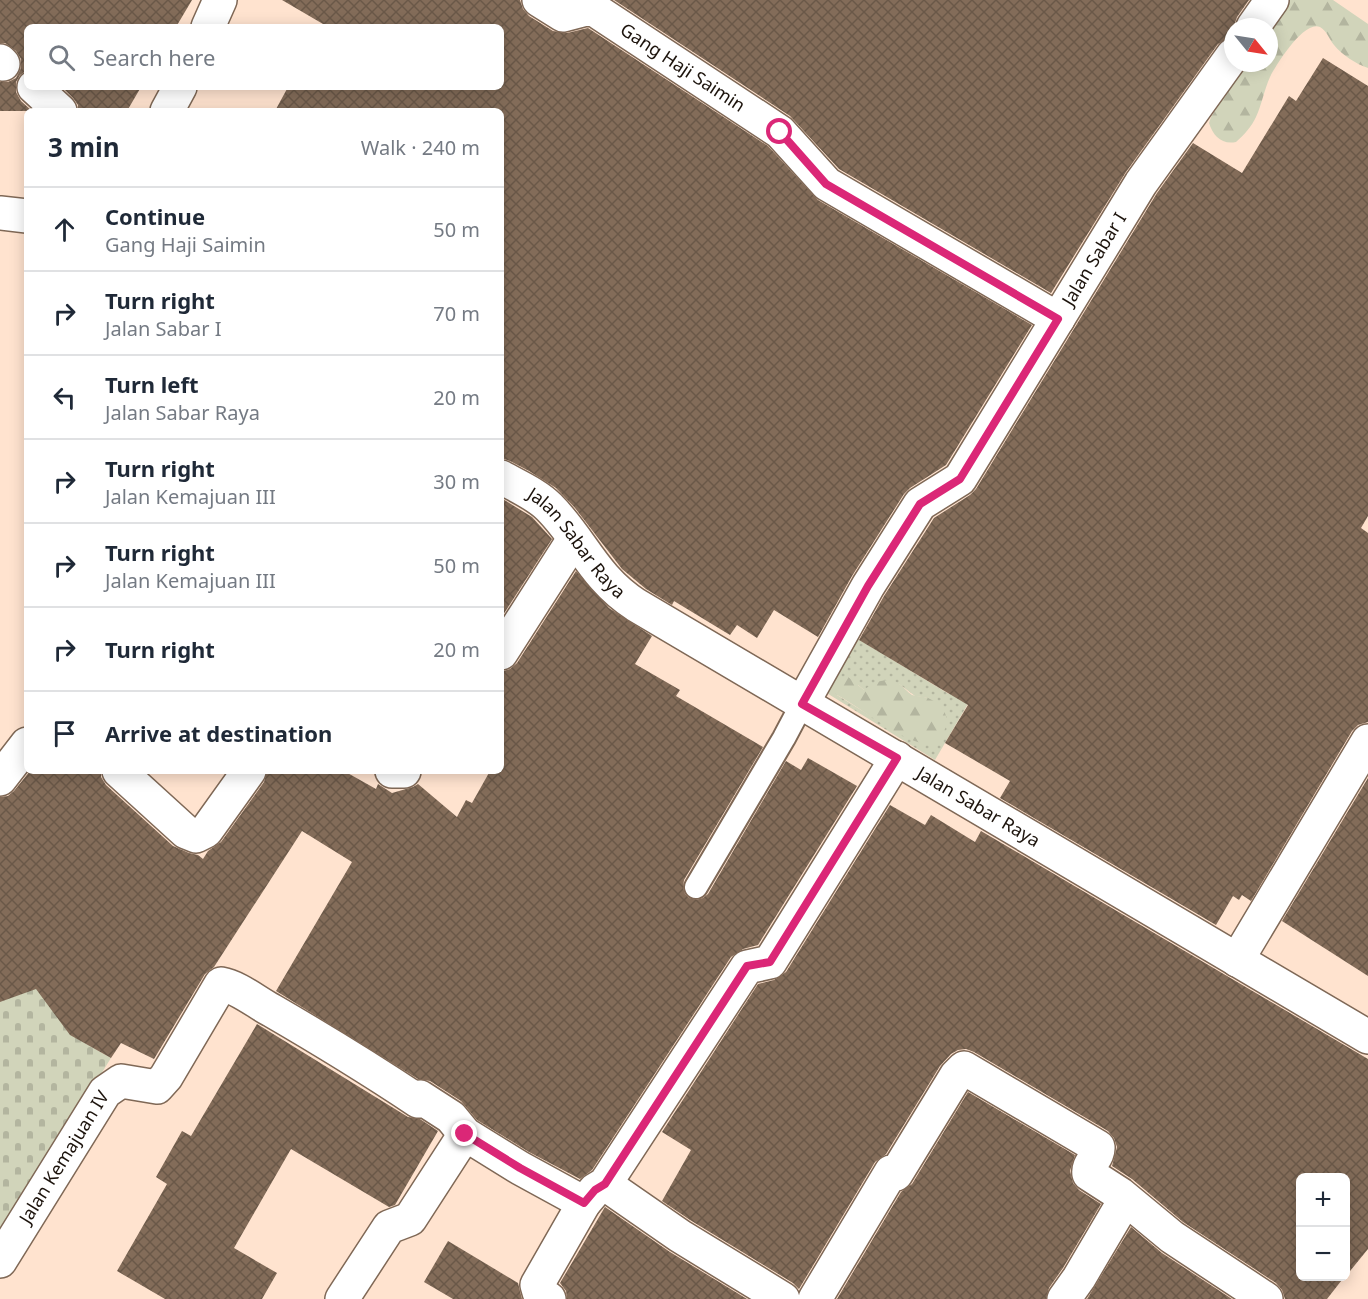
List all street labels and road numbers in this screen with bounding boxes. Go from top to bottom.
street label: Gang Haji Saimin [616,17,750,117]
street label: Jalan Sabar I [1055,208,1131,312]
street label: Jalan Sabar Raya [522,480,631,603]
street label: Jalan Sabar Raya [911,759,1045,852]
street label: Jalan Kemajuan IV [12,1086,114,1230]

